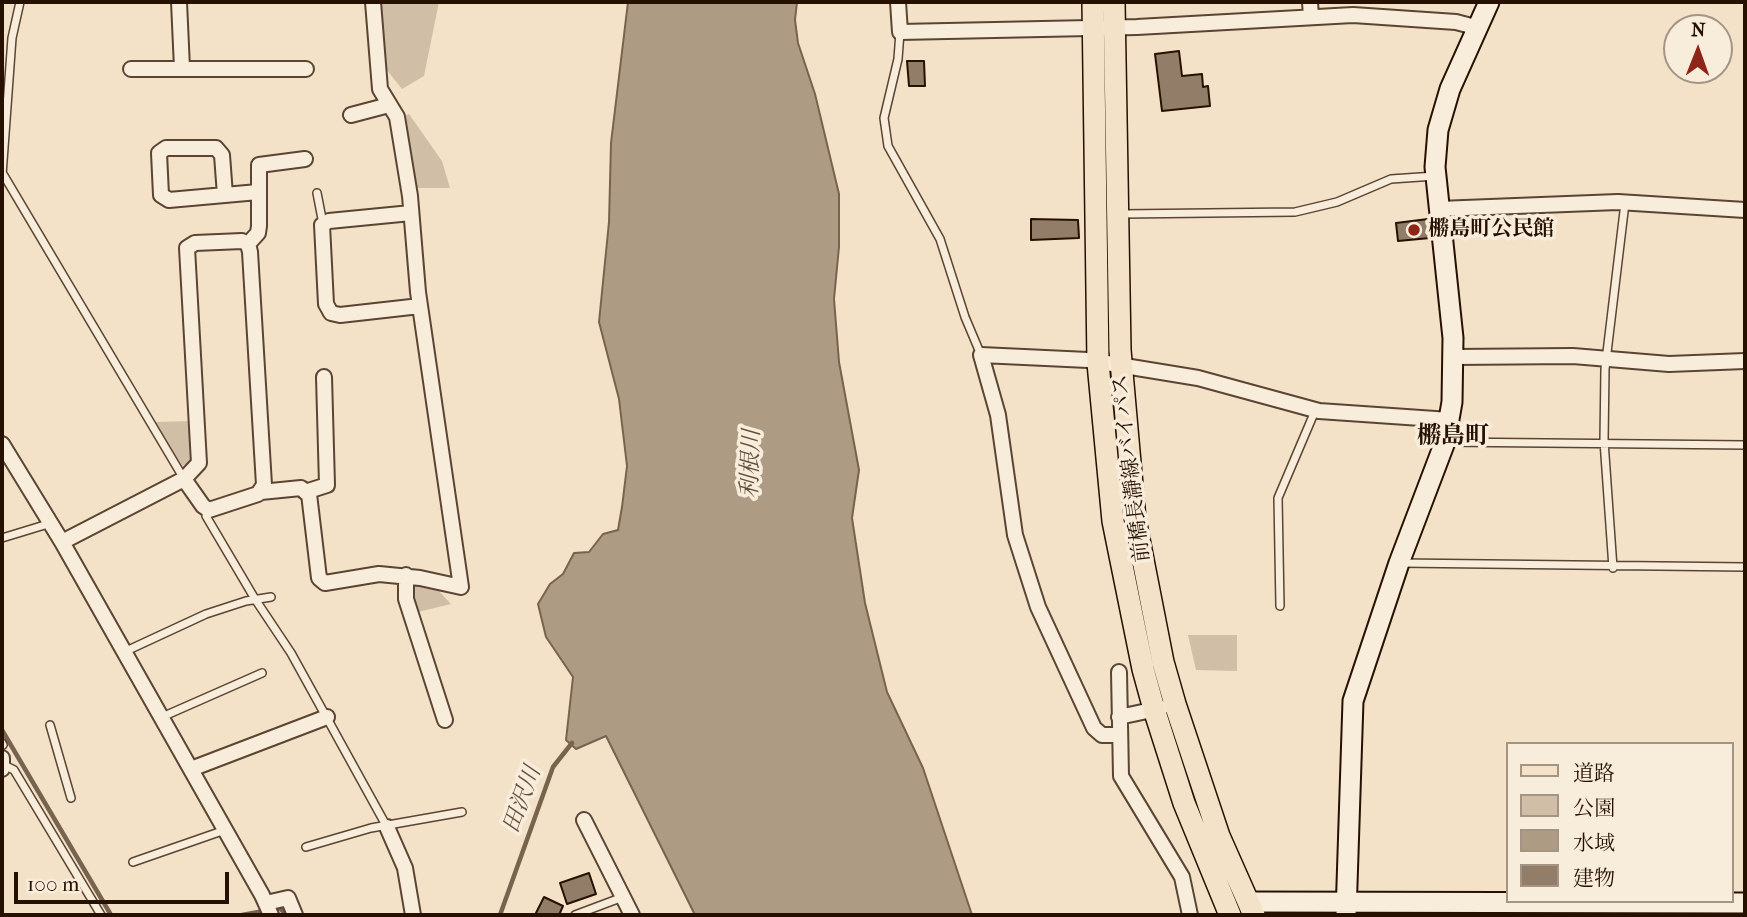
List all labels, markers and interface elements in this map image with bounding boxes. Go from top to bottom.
north arrow [1663,14,1733,84]
text: N [1691,19,1706,41]
place label: 橳島町公民館 [1428,217,1554,243]
marker: 橳島町公民館 [1406,222,1422,238]
street label: 前橋長瀞線バイパス [1108,373,1156,563]
district label: 橳島町 [1417,423,1489,451]
water label: 利根川 [737,429,767,499]
legend [1506,742,1733,903]
text: 道路 [1573,761,1615,785]
water label: 田沢川 [498,763,548,837]
text: 公園 [1573,796,1615,820]
text: 水域 [1573,831,1615,855]
scale bar [18,858,233,902]
text: 建物 [1573,866,1615,890]
text: 100 m [27,872,80,896]

